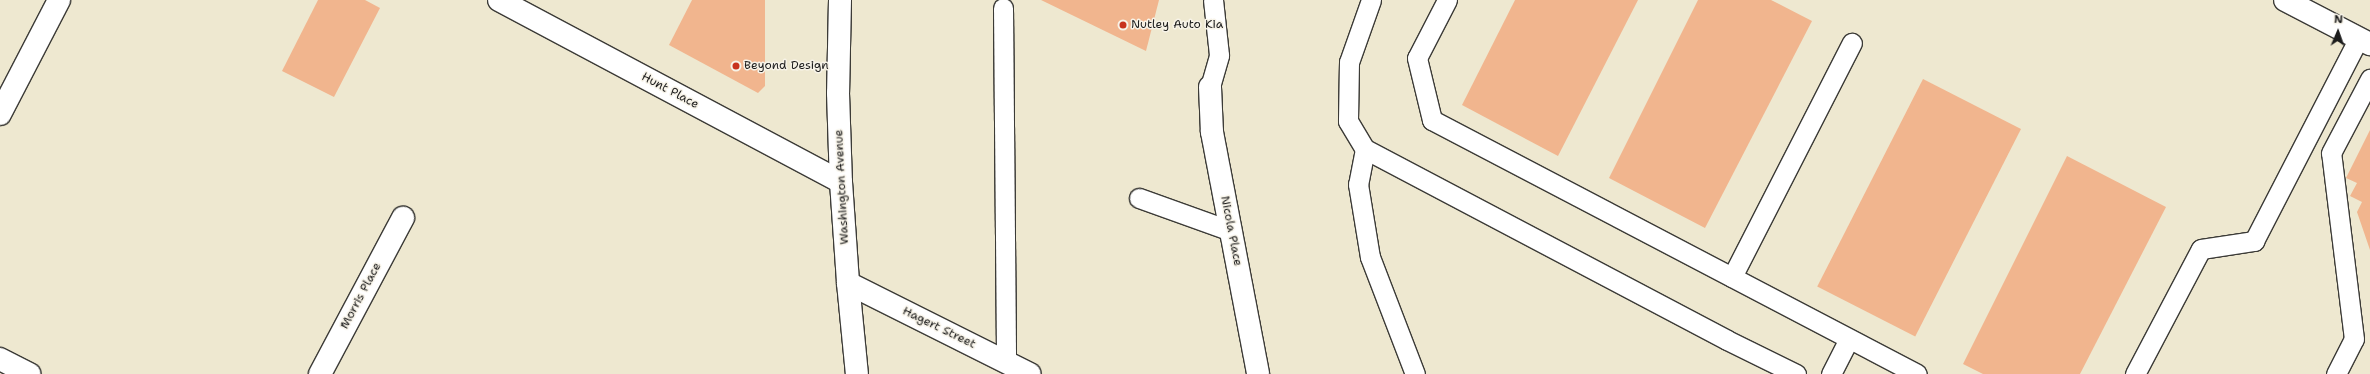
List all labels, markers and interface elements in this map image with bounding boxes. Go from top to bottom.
north arrow [2318,12,2358,52]
text: N [2334,12,2343,27]
place label: Nutley Auto Kia [1131,18,1223,32]
marker: Nutley Auto Kia [1118,20,1128,30]
place label: Beyond Design [744,59,829,73]
marker: Beyond Design [731,61,741,71]
street label: Hunt Place [639,70,701,112]
street label: Washington Avenue [832,129,852,245]
street label: Nicola Place [1217,195,1245,267]
street label: Morris Place [338,260,384,332]
street label: Hagert Street [900,304,978,352]

